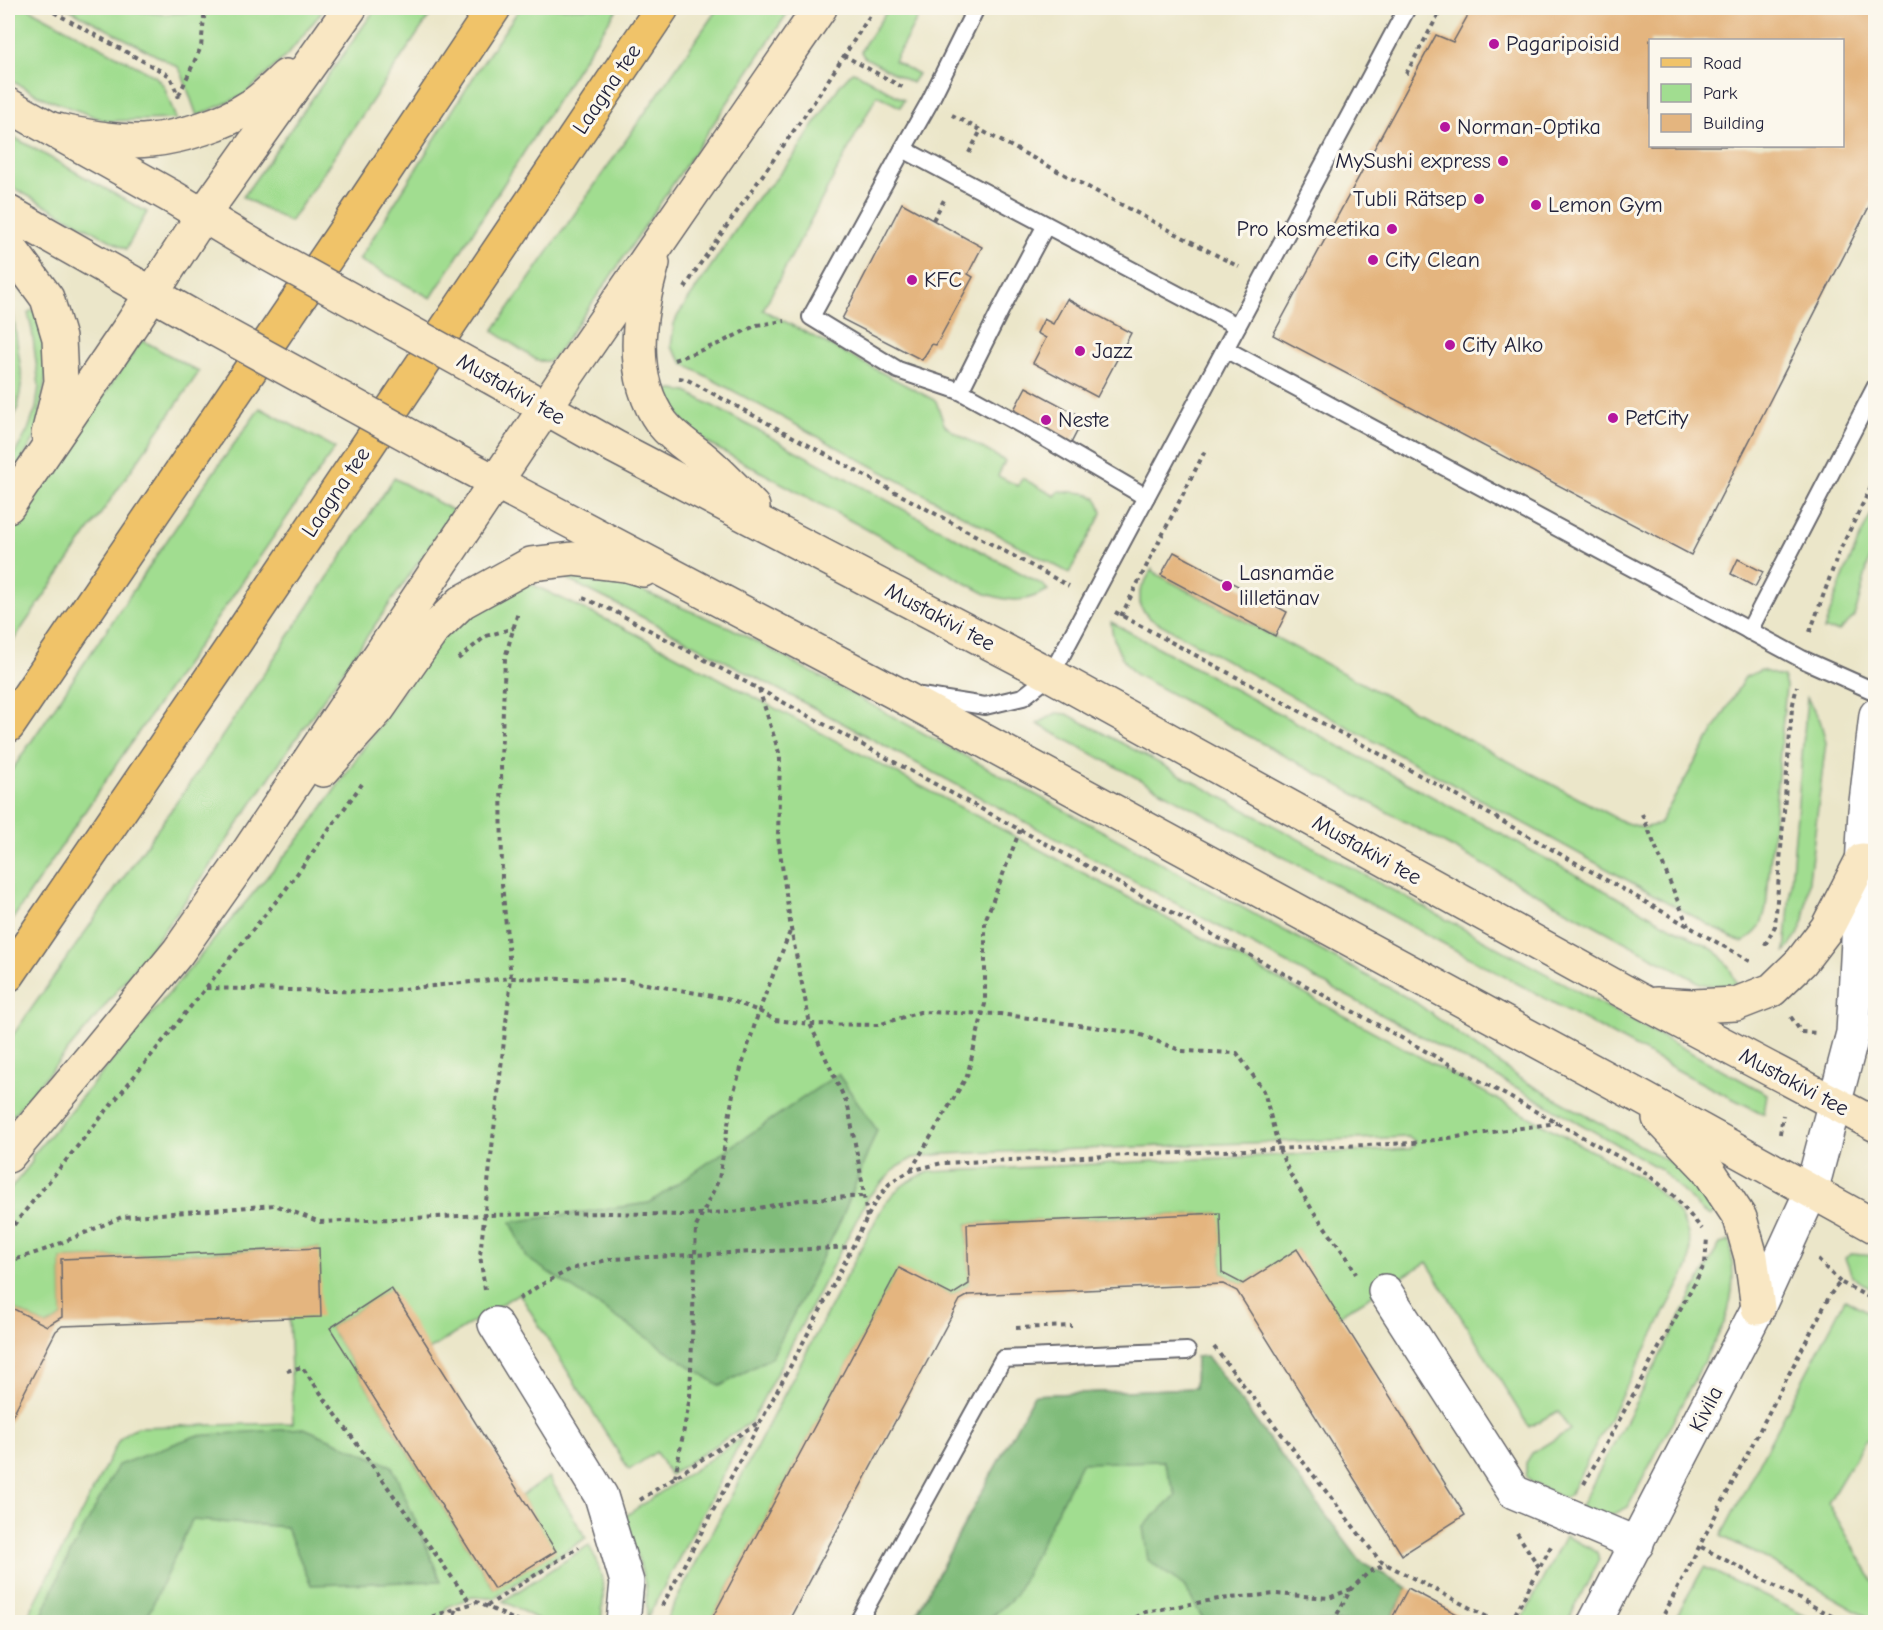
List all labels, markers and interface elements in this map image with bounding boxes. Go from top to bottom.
place label: Pagaripoisid [1506,31,1620,57]
marker: Pagaripoisid [1487,37,1501,51]
street label: Laagna tee [567,39,647,139]
legend [1649,39,1844,147]
text: Road [1703,53,1742,74]
text: Park [1703,83,1738,104]
text: Building [1703,113,1765,134]
place label: Norman-Optika [1457,114,1601,140]
marker: Norman-Optika [1438,120,1452,134]
place label: MySushi express [1335,148,1491,174]
marker: MySushi express [1496,154,1510,168]
place label: Tubli Rätsep [1353,186,1467,212]
marker: Tubli Rätsep [1472,192,1486,206]
place label: Lemon Gym [1548,192,1663,218]
marker: Lemon Gym [1529,198,1543,212]
place label: Pro kosmeetika [1236,216,1380,242]
marker: Pro kosmeetika [1385,222,1399,236]
place label: City Clean [1385,247,1480,273]
marker: City Clean [1366,253,1380,267]
place label: KFC [924,267,962,293]
marker: KFC [905,273,919,287]
place label: City Alko [1462,332,1543,358]
place label: Jazz [1092,338,1133,364]
marker: City Alko [1443,338,1457,352]
marker: Jazz [1073,344,1087,358]
street label: Mustakivi tee [452,348,570,430]
place label: PetCity [1625,405,1689,431]
place label: Neste [1058,407,1109,433]
marker: PetCity [1606,411,1620,425]
marker: Neste [1039,413,1053,427]
street label: Laagna tee [296,442,376,542]
place label: Lasnamäe lilletänav [1239,560,1334,611]
street label: Mustakivi tee [881,577,999,657]
marker: Lasnamäe lilletänav [1220,579,1234,593]
street label: Mustakivi tee [1308,809,1426,891]
street label: Mustakivi tee [1735,1042,1853,1122]
street label: Kivila [1684,1382,1728,1436]

